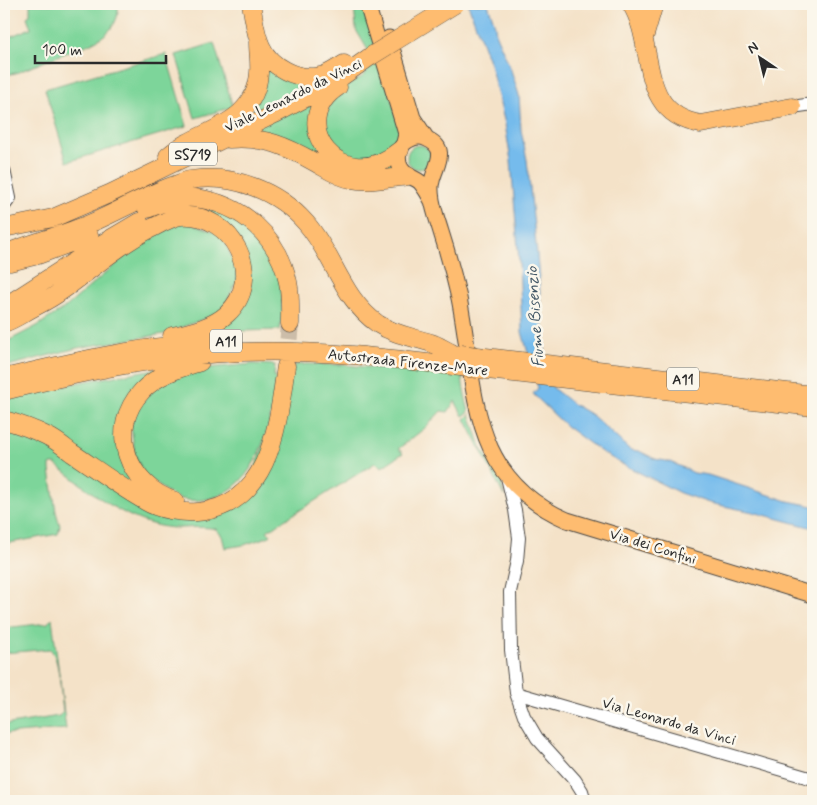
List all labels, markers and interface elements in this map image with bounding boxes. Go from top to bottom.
scale bar [35,32,166,64]
north arrow [734,32,784,82]
text: N [744,38,762,58]
text: 100 m [42,41,82,61]
street label: Viale Leonardo da Vinci [221,54,365,138]
road number: SS719 [169,142,217,166]
water label: Fiume Bisenzio [521,265,549,368]
road number: A11 [210,330,242,352]
street label: Autostrada Firenze-Mare [327,345,489,381]
road number: A11 [667,368,699,390]
street label: Via dei Confini [607,524,698,570]
street label: Via Leonardo da Vinci [600,693,738,751]

